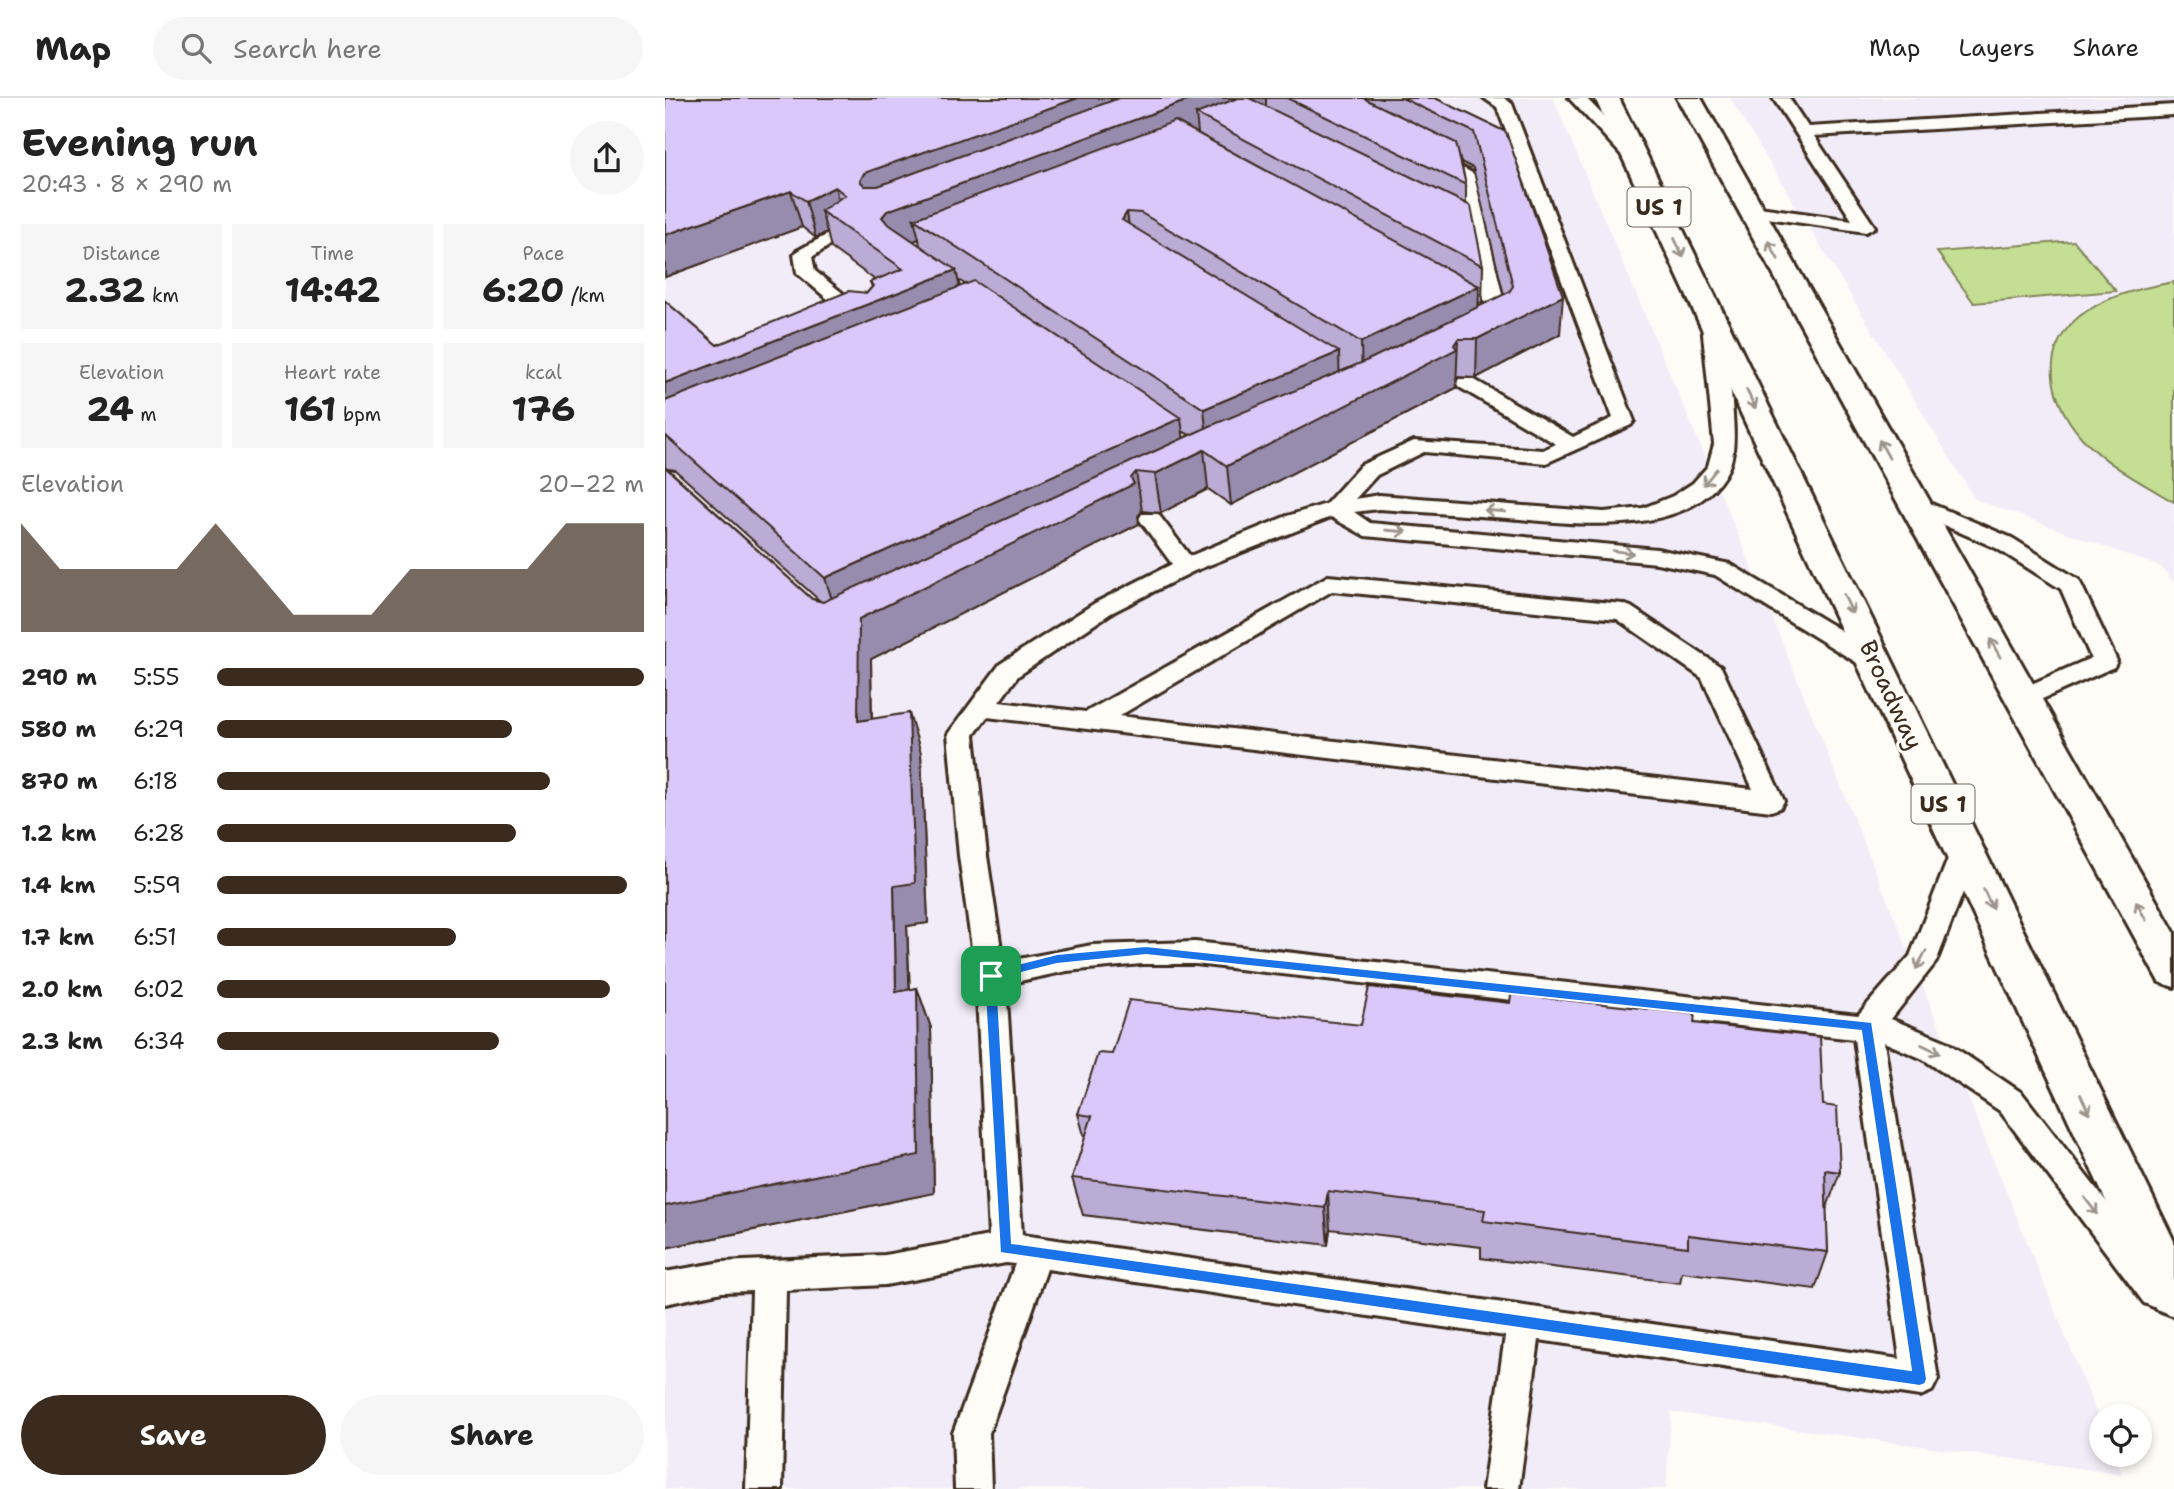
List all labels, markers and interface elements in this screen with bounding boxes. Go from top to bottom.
search box [153,17,643,80]
text: Map [35,26,111,71]
icon: search [177,29,215,67]
text: Search here [233,31,382,66]
text: Map [1869,32,1920,64]
text: Layers [1958,32,2035,64]
text: Share [2073,32,2139,64]
text: Evening run [21,117,258,168]
button: share [570,121,644,195]
text: 20:43 · 8 × 290 m [21,169,232,199]
road number: US 1 [1627,188,1691,226]
one-way arrow [1673,237,1686,258]
text: Distance [83,241,160,266]
text: Time [311,241,354,266]
text: Pace [523,241,564,266]
one-way arrow [1766,241,1780,261]
text: 2.32 [64,266,146,313]
text: 14:42 [284,266,381,313]
text: 6:20 [482,266,565,313]
text: km [146,283,179,308]
text: /km [565,283,605,308]
text: Elevation [79,360,164,385]
text: Heart rate [284,360,381,385]
text: kcal [525,360,562,385]
text: 24 [86,385,134,432]
text: 161 [284,385,336,432]
text: 176 [511,385,576,432]
one-way arrow [1745,388,1758,409]
text: m [134,402,157,427]
text: bpm [336,402,381,427]
one-way arrow [1877,439,1890,460]
one-way arrow [1702,468,1718,486]
text: Elevation [21,469,124,499]
text: 20–22 m [538,469,644,499]
one-way arrow [1484,504,1507,517]
one-way arrow [1385,525,1407,538]
one-way arrow [1611,546,1634,559]
one-way arrow [1843,594,1856,615]
street label: Broadway [1852,635,1930,755]
one-way arrow [1987,638,2001,658]
text: 290 m [21,662,97,692]
text: 5:55 [133,662,179,692]
text: 580 m [21,714,96,744]
text: 6:29 [133,714,184,744]
text: 870 m [21,766,98,796]
text: 6:18 [133,766,178,796]
road number: US 1 [1911,784,1975,824]
text: 1.2 km [21,818,97,848]
text: 6:28 [133,818,185,848]
text: 1.4 km [21,870,95,900]
text: 5:59 [133,870,181,900]
one-way arrow [1981,888,1995,909]
one-way arrow [2134,901,2148,921]
text: 1.7 km [21,922,94,952]
text: 6:51 [133,922,177,952]
pin [961,946,1021,1006]
one-way arrow [1914,949,1928,969]
icon: arrive [972,957,1010,995]
text: 2.0 km [21,974,103,1004]
text: 6:02 [133,974,185,1004]
text: 2.3 km [21,1026,103,1056]
text: 6:34 [133,1026,185,1056]
one-way arrow [1920,1043,1941,1056]
one-way arrow [2079,1093,2092,1114]
one-way arrow [2083,1197,2098,1215]
button: Save [21,1395,326,1475]
button: Share [340,1395,644,1475]
map controls [2089,1404,2152,1467]
button: locate [2089,1404,2152,1467]

